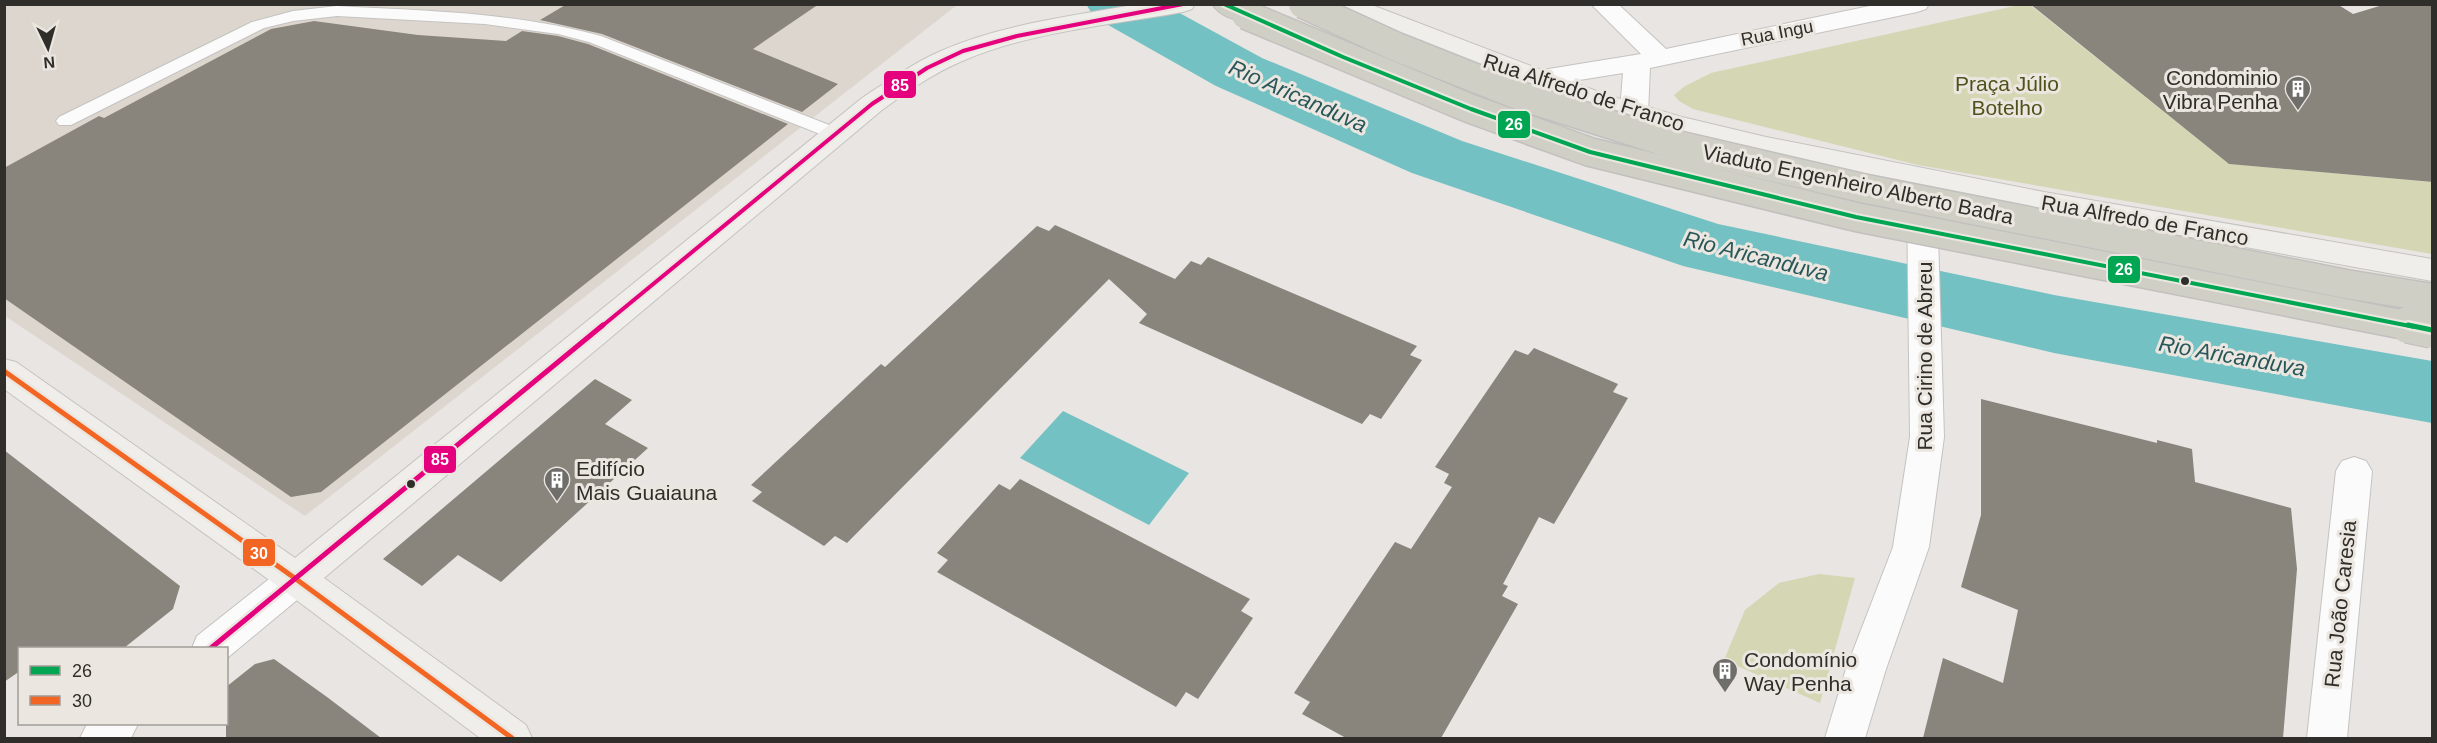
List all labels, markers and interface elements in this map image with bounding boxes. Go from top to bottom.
street label: Rua Ingu [1739,16,1815,50]
north arrow [18,18,78,78]
street label: Rua Alfredo de Franco [1481,49,1687,135]
text: N [43,53,56,71]
water label: Rio Aricanduva [1225,54,1371,138]
place label: Condominio Vibra Penha [2163,66,2278,113]
line badge: 85 [883,70,917,99]
park label: Praça Júlio Botelho [1955,72,2059,119]
building icon: Condominio Vibra Penha [2283,74,2313,112]
text: 85 [891,77,909,94]
line badge: 26 [1497,110,1531,139]
text: 26 [1505,116,1523,133]
street label: Viaduto Engenheiro Alberto Badra [1700,140,2016,228]
street label: Rua Alfredo de Franco [2040,190,2250,250]
water label: Rio Aricanduva [1681,226,1831,286]
line badge: 26 [2107,255,2141,284]
street label: Rua Cirino de Abreu [1913,261,1936,451]
text: 26 [2115,261,2133,278]
unlabelled marker [2179,275,2191,287]
water label: Rio Aricanduva [2157,331,2307,381]
line badge: 85 [423,445,457,474]
text: 85 [431,451,449,468]
place label: Edifício Mais Guaiauna [576,457,718,504]
building icon: Edifício Mais Guaiauna [542,465,572,503]
unlabelled marker [405,478,417,490]
street label: Rua João Caresia [2320,519,2360,689]
line badge: 30 [242,538,276,567]
text: 30 [250,545,268,562]
legend [18,647,228,725]
place label: Condomínio Way Penha [1744,648,1857,695]
building icon: Condomínio Way Penha [1710,656,1740,694]
text: 26 [72,661,92,681]
text: 30 [72,691,92,711]

